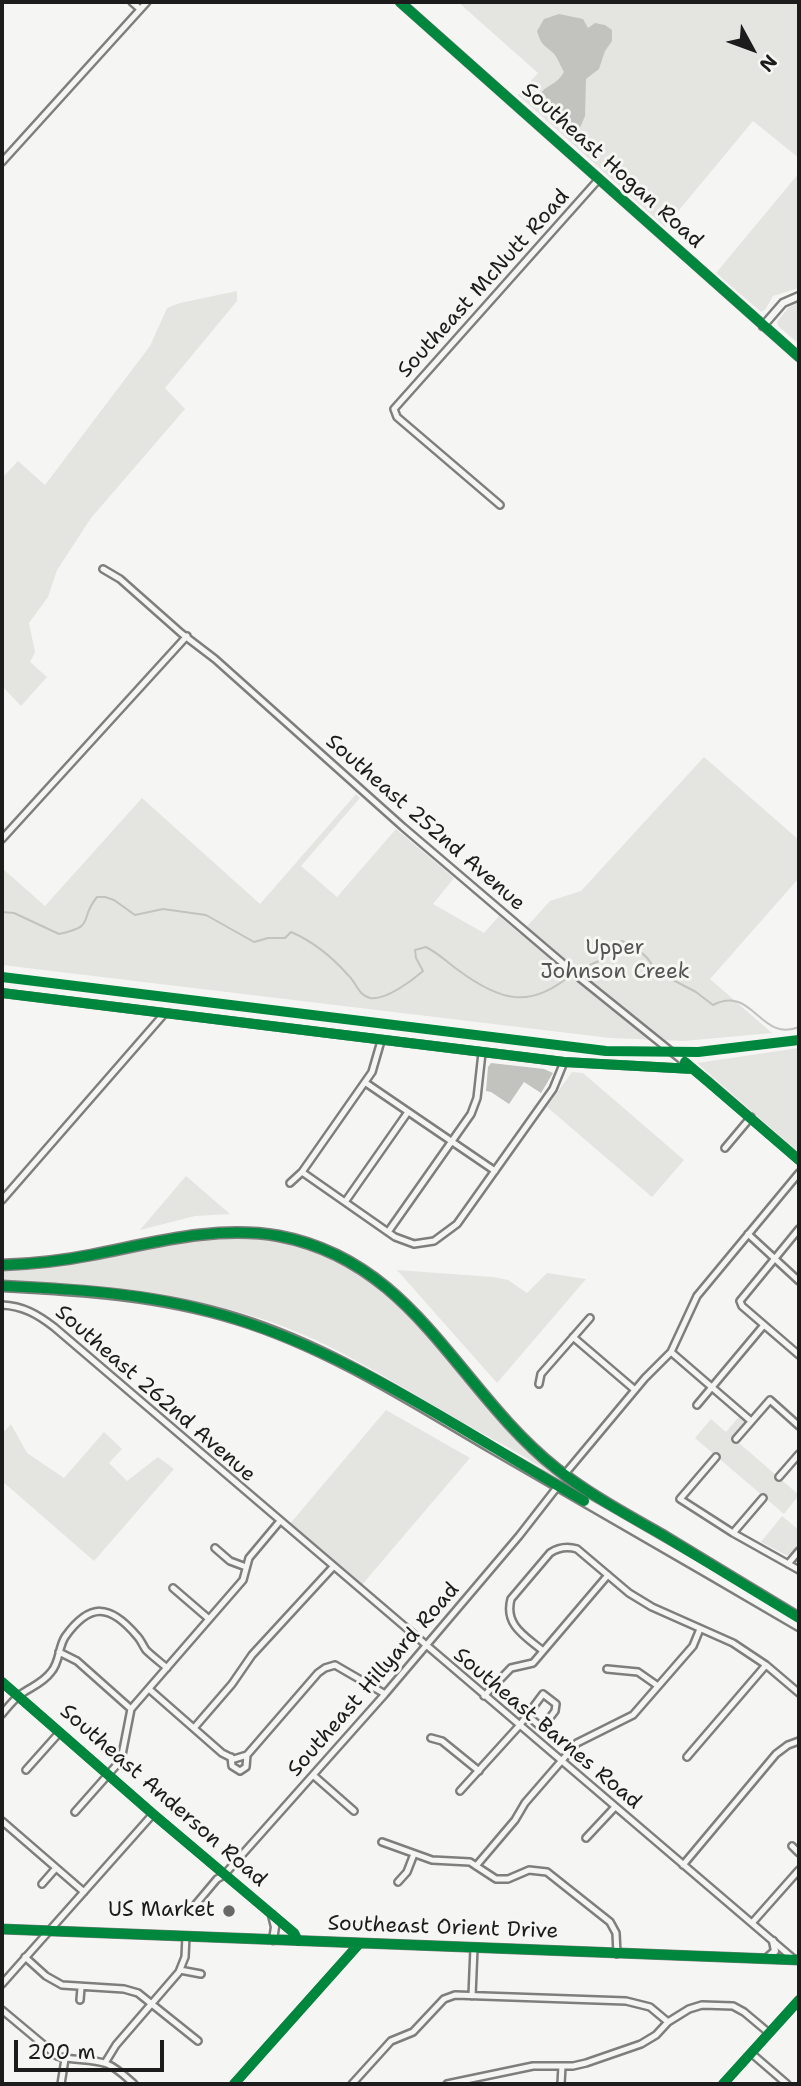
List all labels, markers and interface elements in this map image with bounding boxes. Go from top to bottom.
north arrow [717,14,787,84]
text: N [754,49,783,77]
street label: Southeast Hogan Road [516,78,708,254]
street label: Southeast McNutt Road [393,185,575,383]
street label: Southeast 252nd Avenue [320,729,530,917]
park label: Upper Johnson Creek [540,936,690,986]
street label: Southeast 262nd Avenue [50,1300,260,1488]
street label: Southeast Hillyard Road [283,1578,465,1782]
street label: Southeast Barnes Road [448,1643,646,1815]
street label: Southeast Anderson Road [54,1699,272,1893]
place label: US Market [108,1898,215,1924]
marker: US Market [221,1903,237,1919]
street label: Southeast Orient Drive [327,1911,559,1945]
scale bar [18,2026,168,2070]
text: 200 m [27,2038,96,2066]

